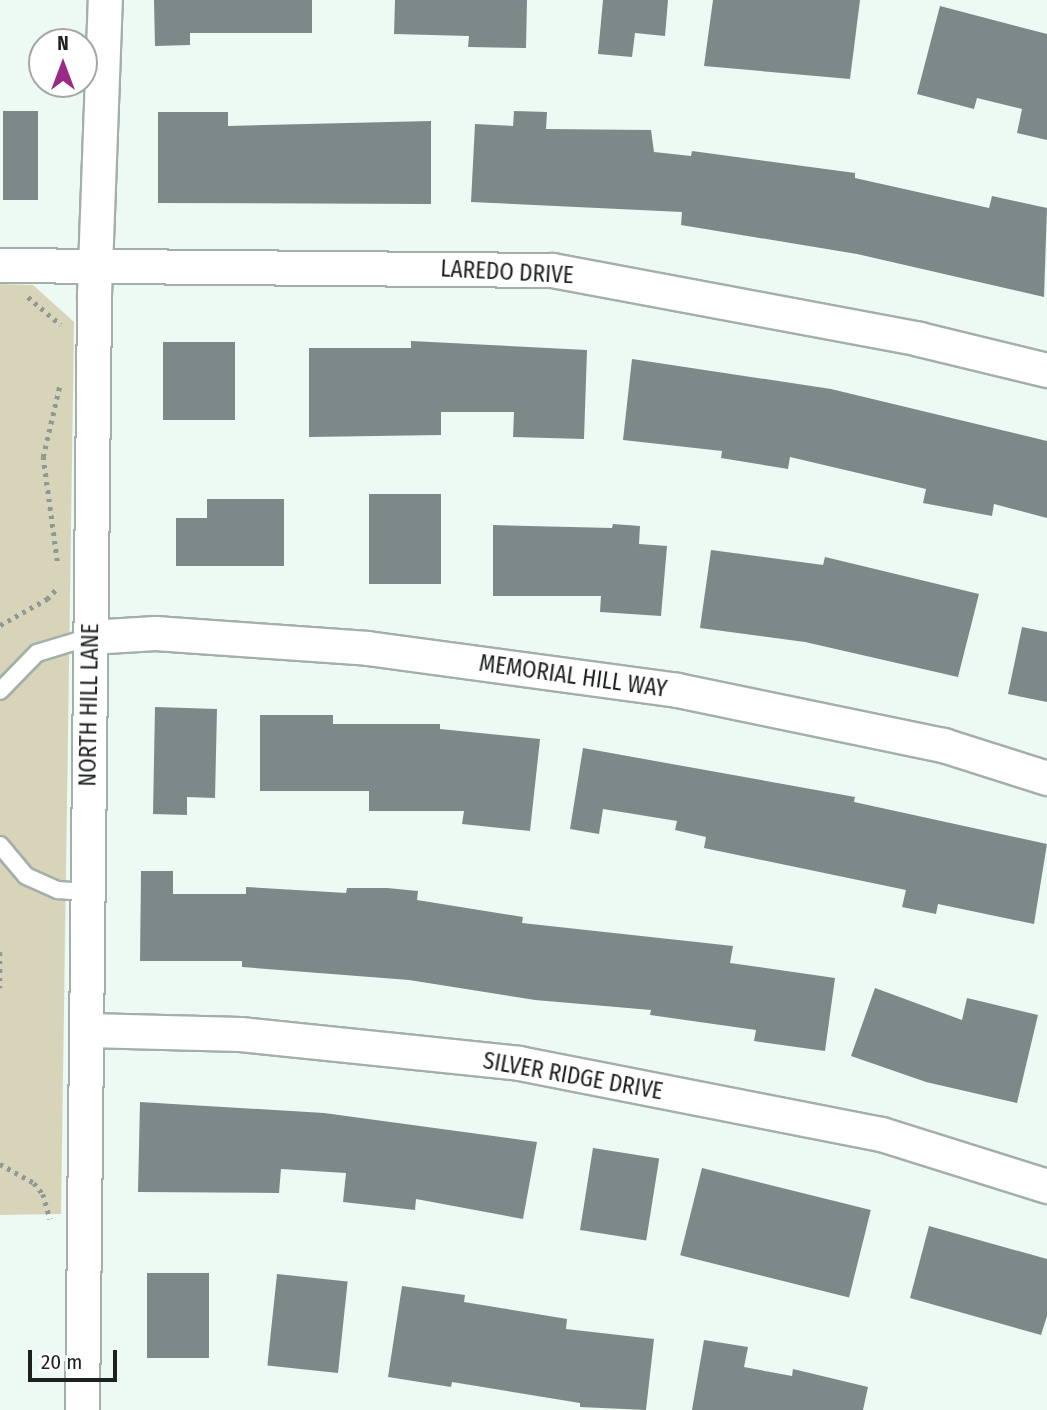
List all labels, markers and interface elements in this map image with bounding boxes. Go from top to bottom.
north arrow [28,28,98,98]
text: N [57,32,69,55]
street label: LAREDO DRIVE [440,255,574,289]
street label: NORTH HILL LANE [74,623,104,787]
street label: MEMORIAL HILL WAY [477,649,669,703]
street label: SILVER RIDGE DRIVE [481,1047,665,1105]
scale bar [32,1336,121,1380]
text: 20 m [41,1349,82,1375]

